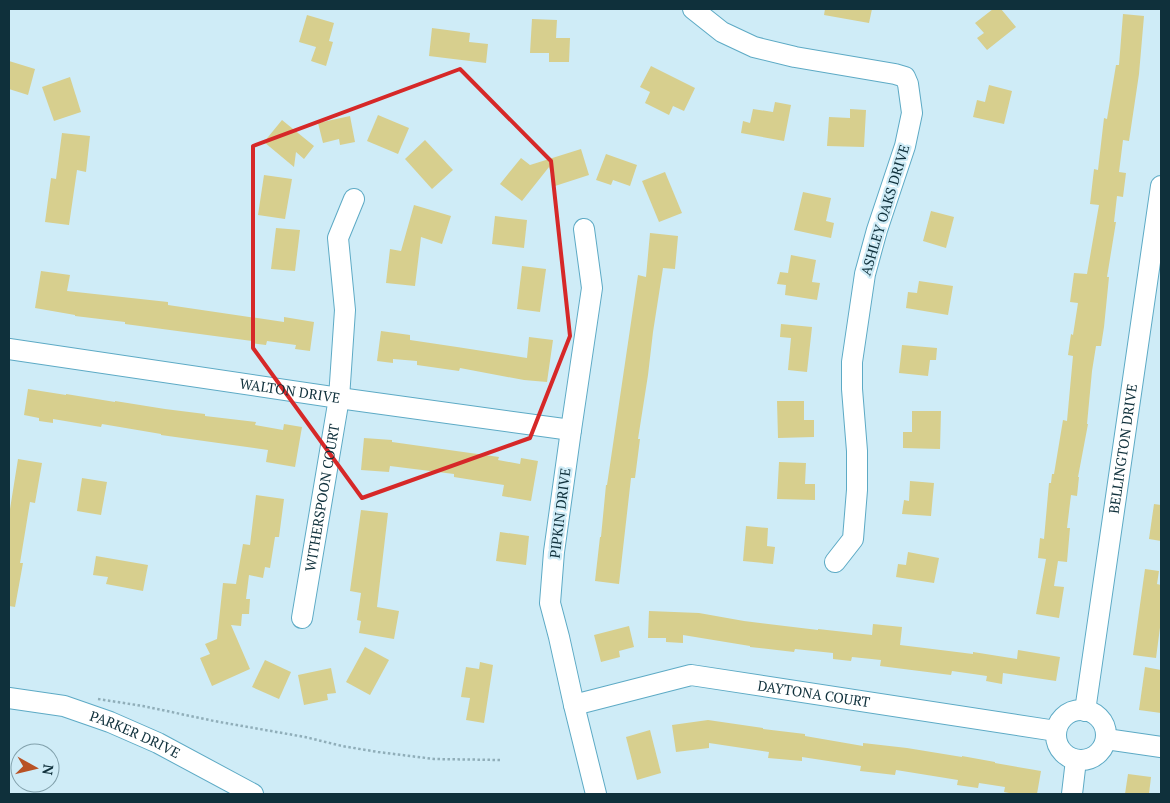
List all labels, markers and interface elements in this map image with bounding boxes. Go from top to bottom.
street label: ASHLEY OAKS DRIVE [856,142,914,278]
street label: WALTON DRIVE [238,373,342,407]
street label: BELLINGTON DRIVE [1104,383,1141,515]
street label: WITHERSPOON COURT [300,422,344,573]
street label: PIPKIN DRIVE [545,467,574,559]
street label: DAYTONA COURT [756,675,872,711]
street label: PARKER DRIVE [87,706,184,762]
north arrow [10,743,60,793]
text: N [38,763,59,777]

